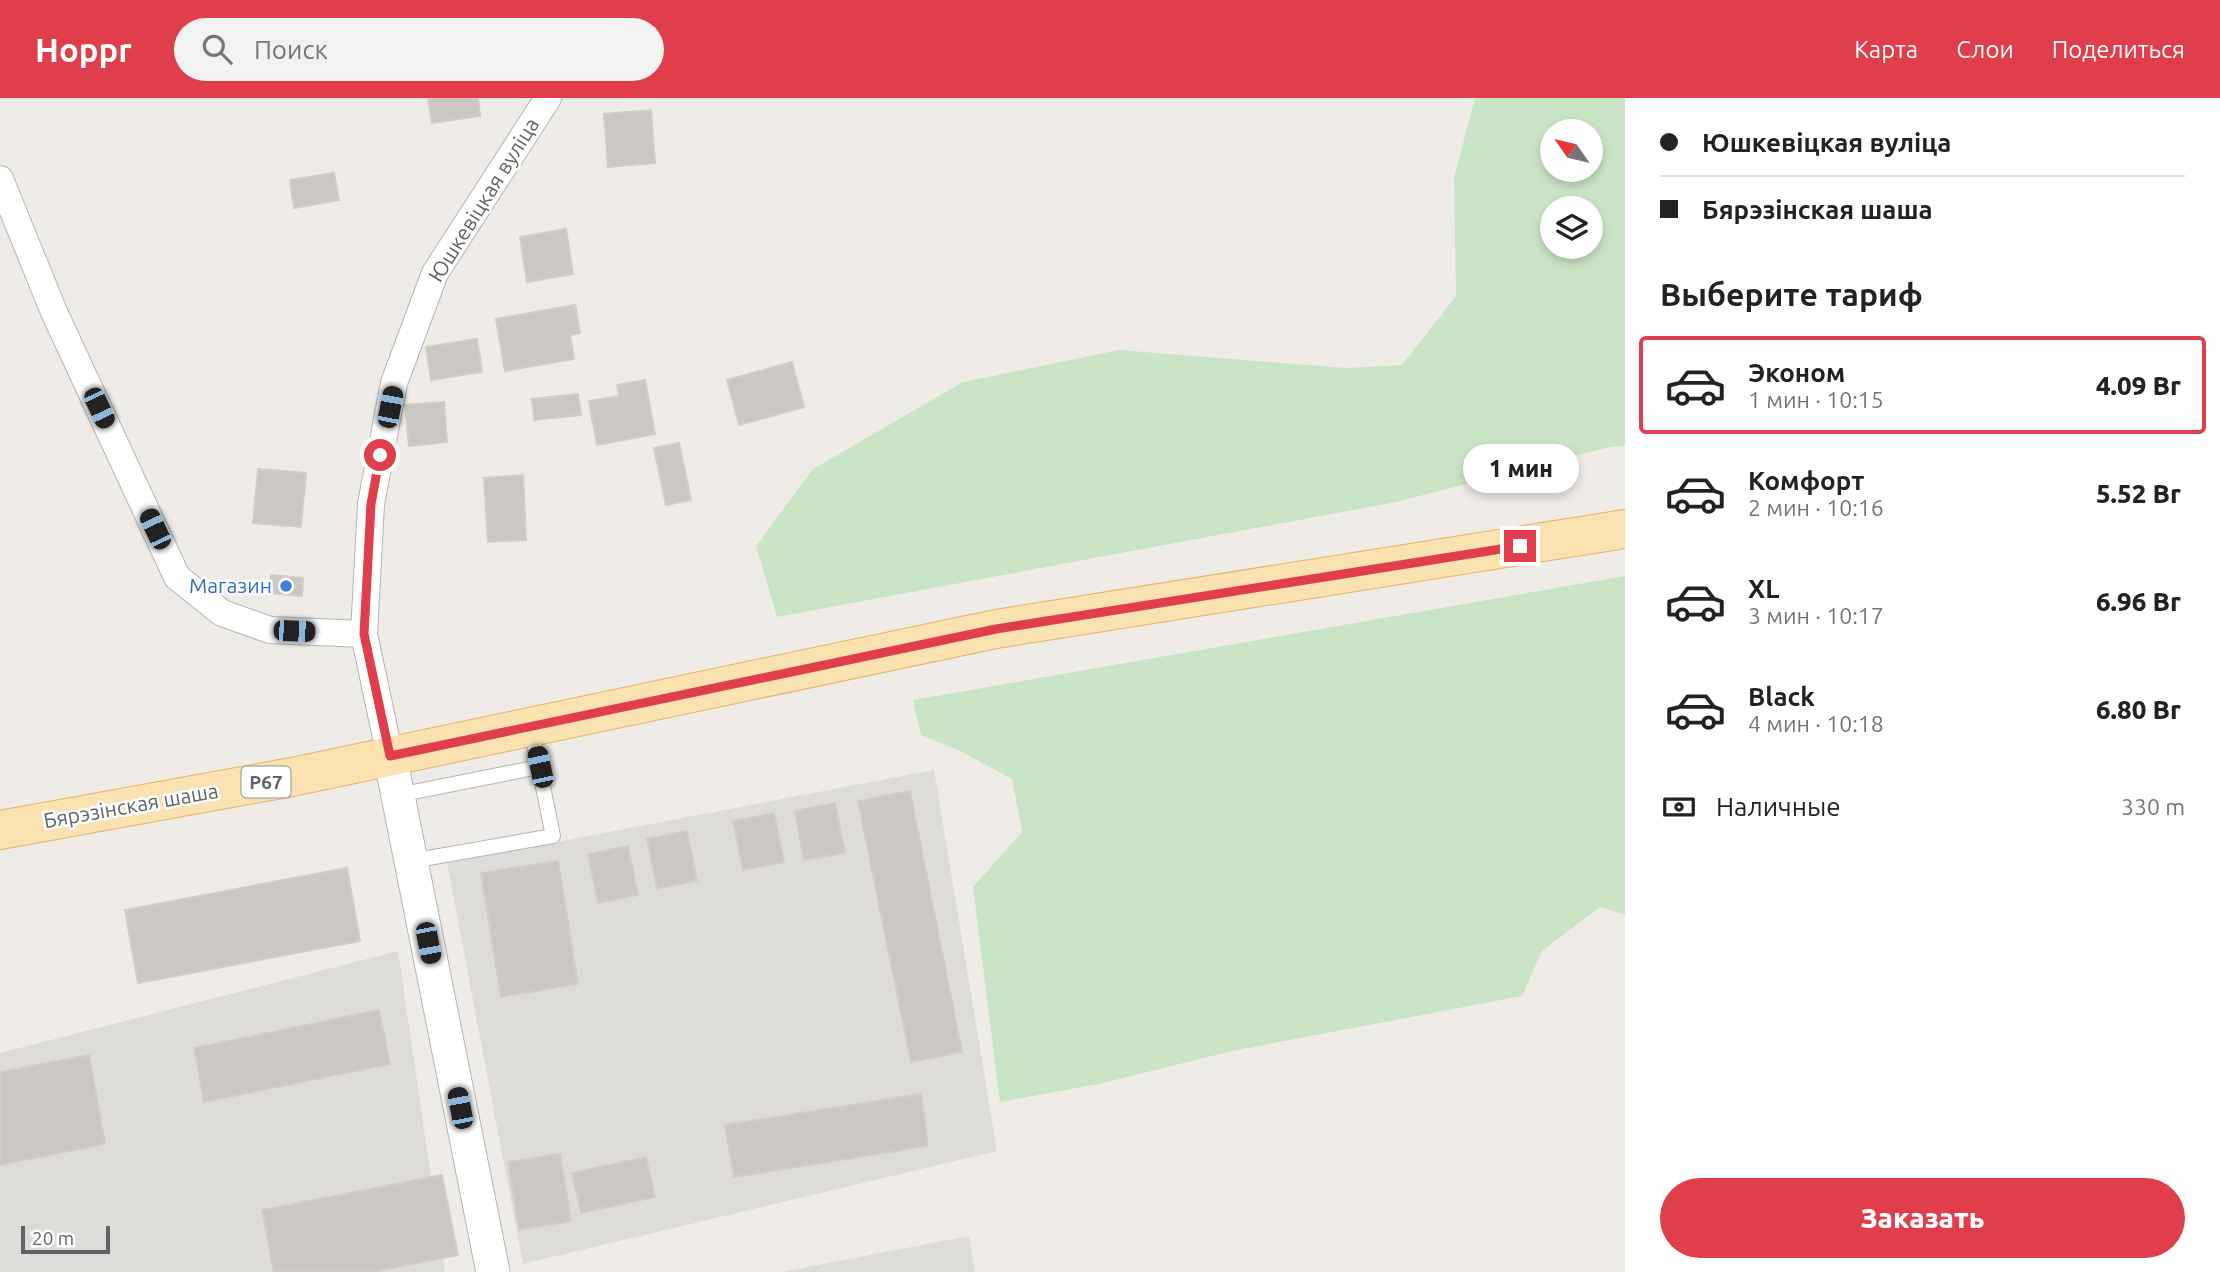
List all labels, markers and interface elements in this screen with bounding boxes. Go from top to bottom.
search box [174,18,664,81]
icon: search [198,30,236,68]
text: Hoppr [35,31,132,68]
text: Поиск [254,35,328,64]
text: Карта [1854,36,1918,63]
text: Слои [1956,36,2014,63]
text: Поделиться [2052,36,2185,63]
street label: Юшкевіцкая вуліца [423,113,543,286]
north arrow [1540,119,1603,182]
map controls [1540,119,1603,259]
text: Юшкевіцкая вуліца [1702,128,1951,157]
text: Бярэзінская шаша [1702,195,1933,224]
button: layers [1540,196,1603,259]
text: Выберите тариф [1660,276,1923,312]
icon: car [1664,354,1727,417]
text: Эконом [1748,358,1845,387]
text: 4.09 Br [2096,371,2181,400]
car [376,384,405,430]
car [81,385,118,431]
text: 1 мин · 10:15 [1748,387,1884,412]
route start [364,439,396,471]
callout: 1 мин [1462,444,1578,494]
text: 1 мин [1489,456,1553,481]
icon: car [1664,462,1727,525]
text: Комфорт [1748,466,1864,495]
text: 5.52 Br [2096,479,2181,508]
text: 2 мин · 10:16 [1748,495,1884,520]
car [137,506,174,552]
route end [1504,530,1536,562]
icon: car [1664,570,1727,633]
place label: Магазин [189,573,272,597]
text: XL [1748,574,1779,603]
marker: Магазин [278,578,294,594]
text: 6.96 Br [2096,587,2181,616]
text: 3 мин · 10:17 [1748,603,1884,628]
car [273,620,316,642]
icon: car [1664,678,1727,741]
text: Black [1748,682,1815,711]
text: 6.80 Br [2096,695,2181,724]
text: 4 мин · 10:18 [1748,711,1884,736]
car [526,744,555,790]
road number: Р67 [242,766,290,797]
street label: Бярэзінская шаша [41,778,220,832]
icon: cash [1660,788,1698,826]
text: Наличные [1716,792,1841,821]
text: 330 m [2121,794,2185,819]
car [414,920,443,966]
car [446,1085,475,1131]
button: Заказать [1660,1178,2185,1258]
scale bar [21,1223,110,1255]
text: 20 m [32,1227,74,1249]

